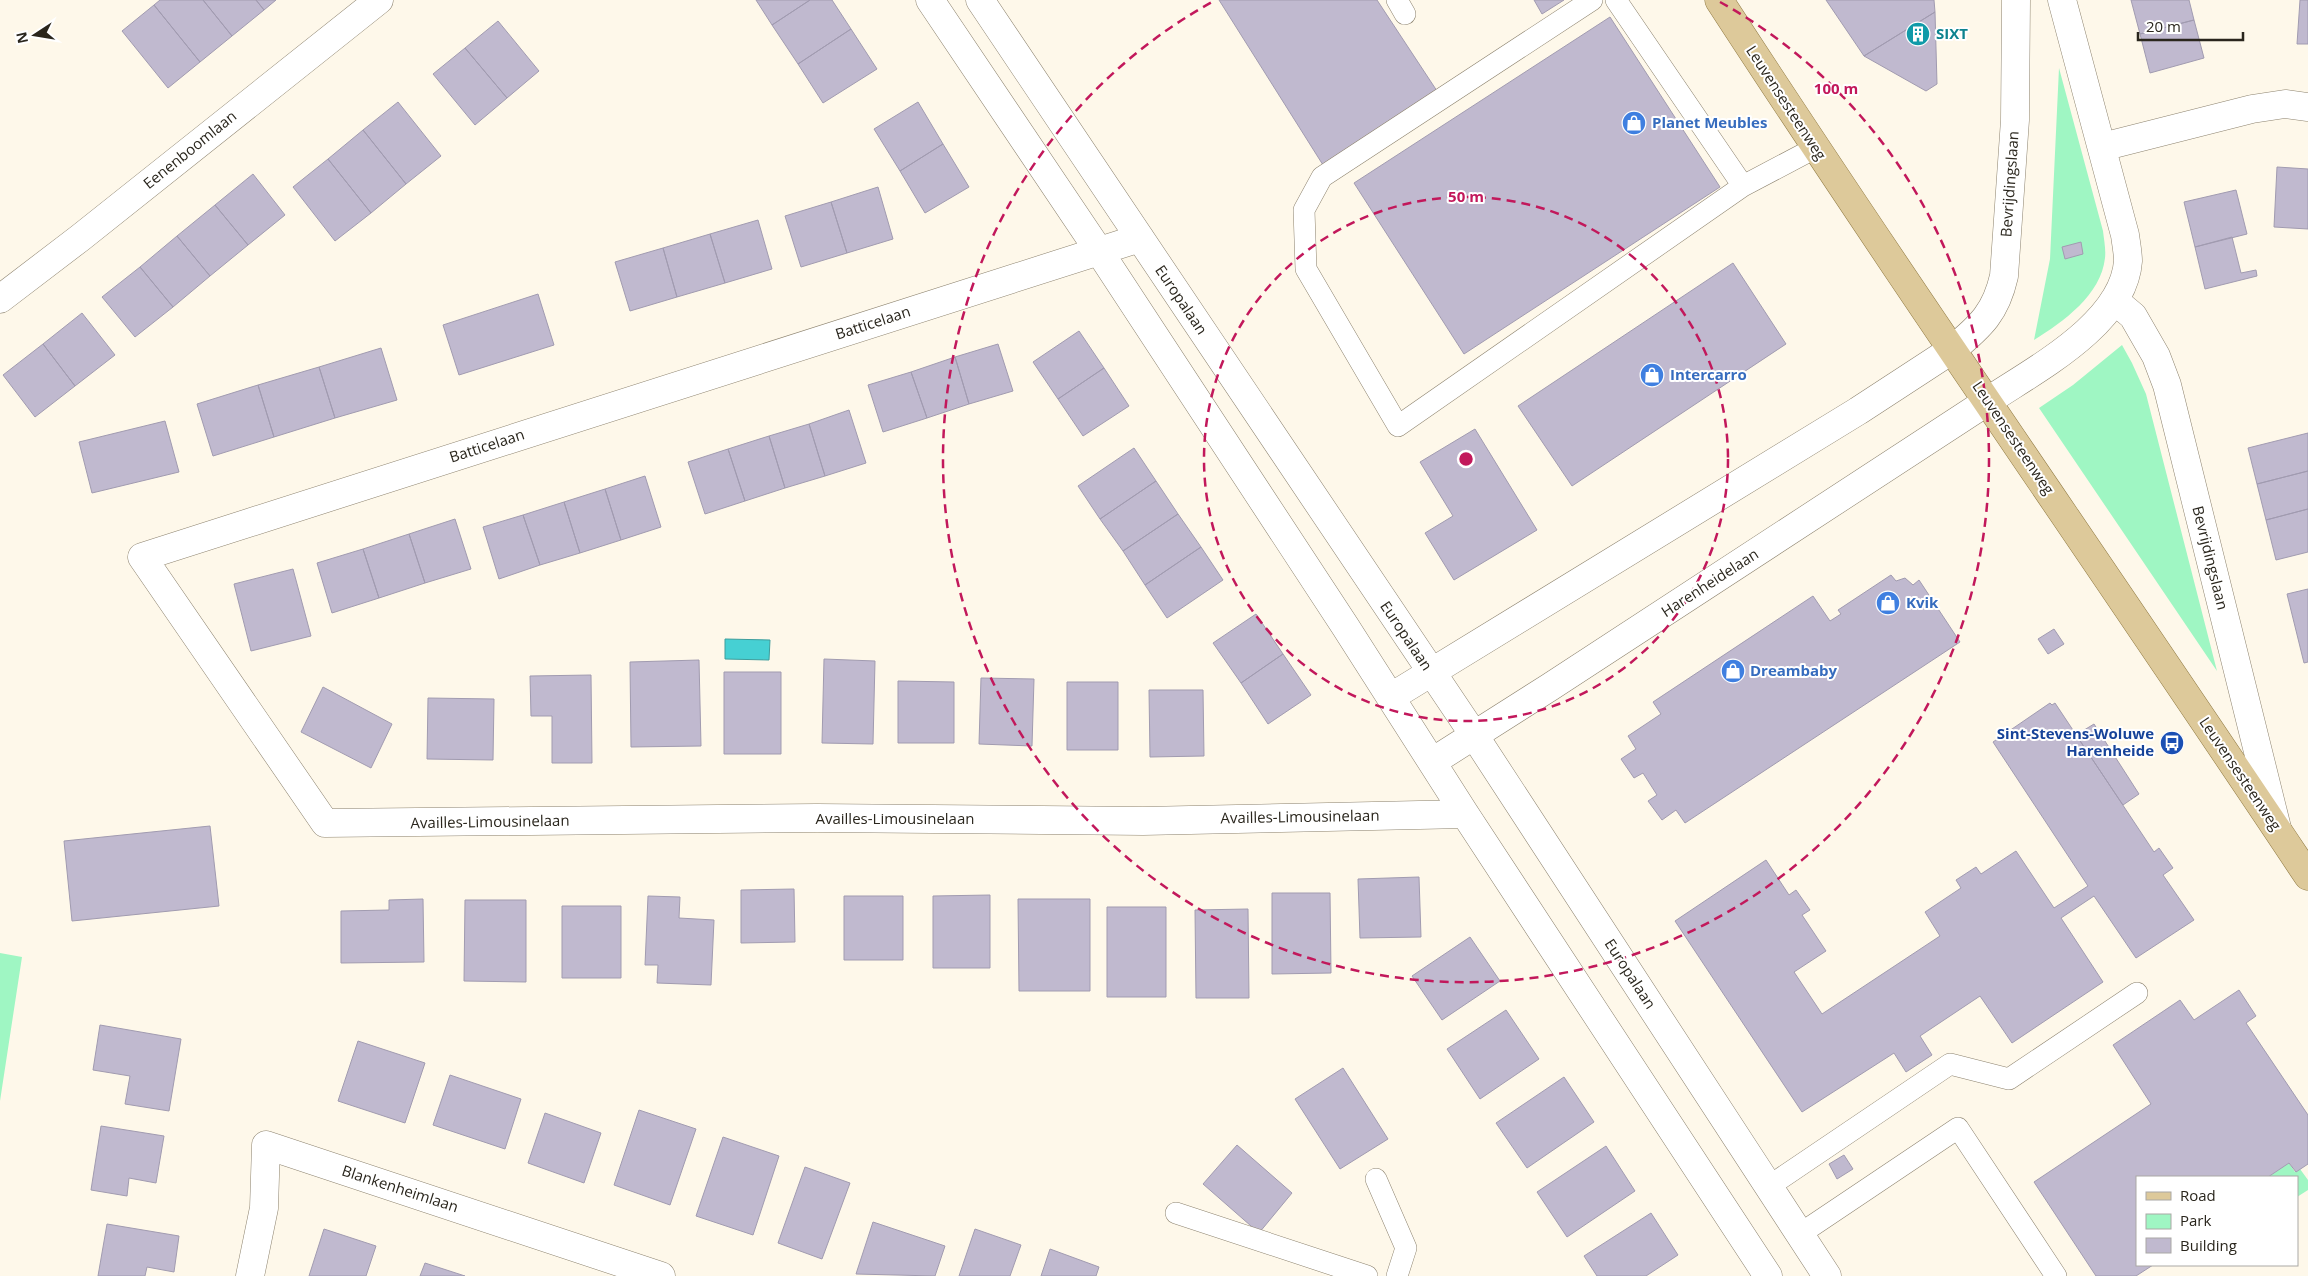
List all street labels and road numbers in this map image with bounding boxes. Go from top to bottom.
street label: Leuvensesteenweg [1742,41,1831,164]
street label: Eenenboomlaan [139,105,240,193]
street label: Bevrijdingslaan [1995,130,2023,238]
street label: Europalaan [1151,261,1212,338]
street label: Batticelaan [833,301,913,344]
street label: Leuvensesteenweg [1968,377,2059,498]
street label: Batticelaan [447,424,527,467]
street label: Bevrijdingslaan [2188,504,2234,612]
street label: Harenheidelaan [1657,543,1762,621]
street label: Europalaan [1376,597,1437,674]
street label: Leuvensesteenweg [2195,713,2286,834]
street label: Availles-Limousinelaan [1220,805,1380,827]
street label: Availles-Limousinelaan [815,808,975,828]
street label: Availles-Limousinelaan [410,810,570,832]
street label: Europalaan [1601,935,1661,1012]
street label: Blankenheimlaan [339,1160,461,1216]

